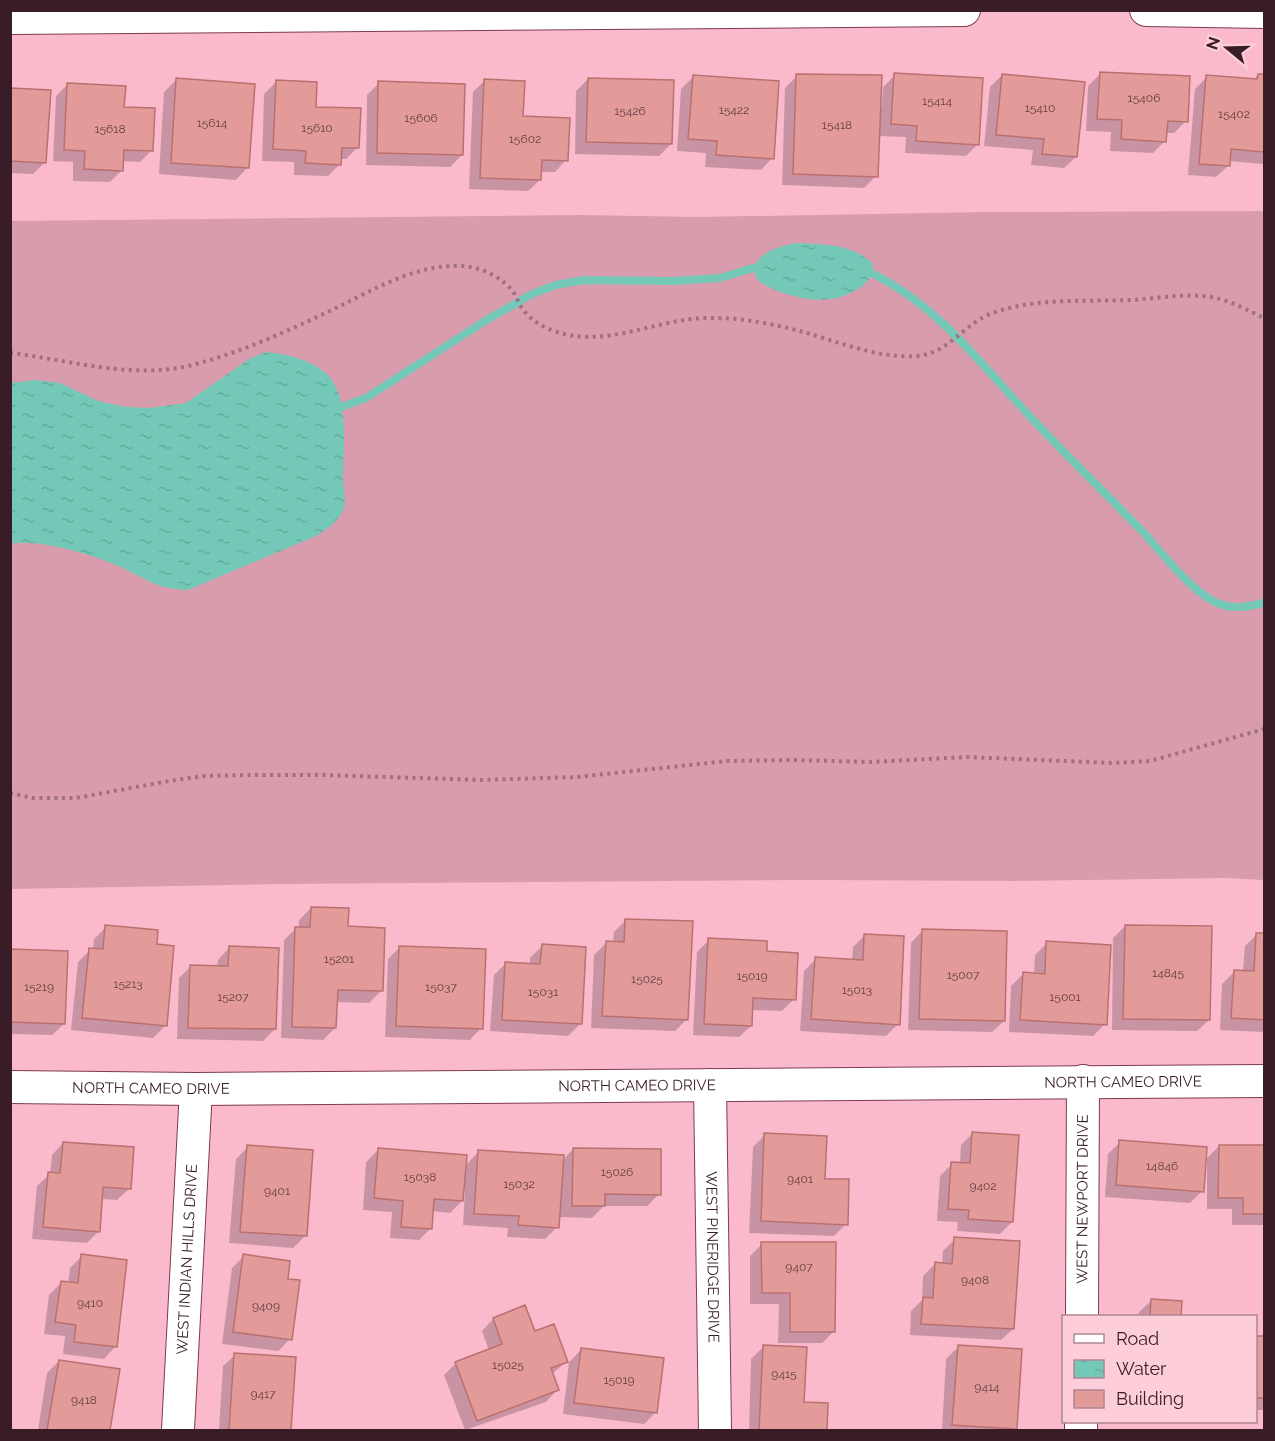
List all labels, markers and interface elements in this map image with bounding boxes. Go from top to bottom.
north arrow [1197,18,1257,78]
text: N [1202,34,1224,52]
house number: 15406 [1128,91,1160,105]
house number: 15414 [922,94,952,108]
house number: 15410 [1025,101,1055,115]
house number: 15422 [719,103,749,117]
house number: 15426 [614,104,646,118]
house number: 15402 [1218,107,1250,121]
house number: 15606 [404,111,438,125]
house number: 15614 [197,116,228,130]
house number: 15418 [822,118,852,132]
house number: 15610 [301,121,333,135]
house number: 15618 [94,122,126,136]
house number: 15602 [509,132,541,146]
house number: 15201 [324,952,354,966]
house number: 14845 [1152,966,1184,980]
house number: 15007 [947,968,980,982]
house number: 15019 [736,969,768,983]
house number: 15025 [631,972,663,986]
house number: 15213 [113,977,143,991]
house number: 15219 [24,980,54,994]
house number: 15037 [425,980,457,994]
house number: 15013 [842,983,872,997]
house number: 15031 [528,985,558,999]
house number: 15207 [217,990,249,1004]
house number: 15001 [1049,990,1081,1004]
street label: NORTH CAMEO DRIVE [1044,1072,1202,1092]
street label: NORTH CAMEO DRIVE [558,1076,716,1095]
street label: NORTH CAMEO DRIVE [72,1079,230,1098]
street label: WEST NEWPORT DRIVE [1073,1114,1092,1284]
house number: 14846 [1146,1159,1178,1173]
street label: WEST INDIAN HILLS DRIVE [173,1164,201,1355]
house number: 15026 [601,1165,633,1179]
house number: 15038 [404,1170,436,1184]
street label: WEST PINERIDGE DRIVE [702,1171,723,1343]
house number: 9401 [787,1172,813,1186]
house number: 15032 [503,1177,535,1191]
house number: 9402 [969,1179,997,1193]
house number: 9401 [264,1184,290,1198]
house number: 9407 [785,1260,813,1274]
house number: 9408 [961,1273,989,1287]
house number: 9410 [77,1296,103,1310]
house number: 9409 [252,1299,280,1313]
legend [1062,1315,1257,1423]
text: Road [1116,1328,1159,1349]
house number: 15025 [492,1358,524,1372]
text: Water [1116,1358,1167,1379]
house number: 9415 [771,1367,797,1381]
house number: 15019 [603,1373,635,1387]
house number: 9414 [974,1380,1000,1394]
house number: 9417 [250,1387,276,1401]
text: Building [1116,1388,1184,1409]
house number: 9418 [71,1393,97,1407]

